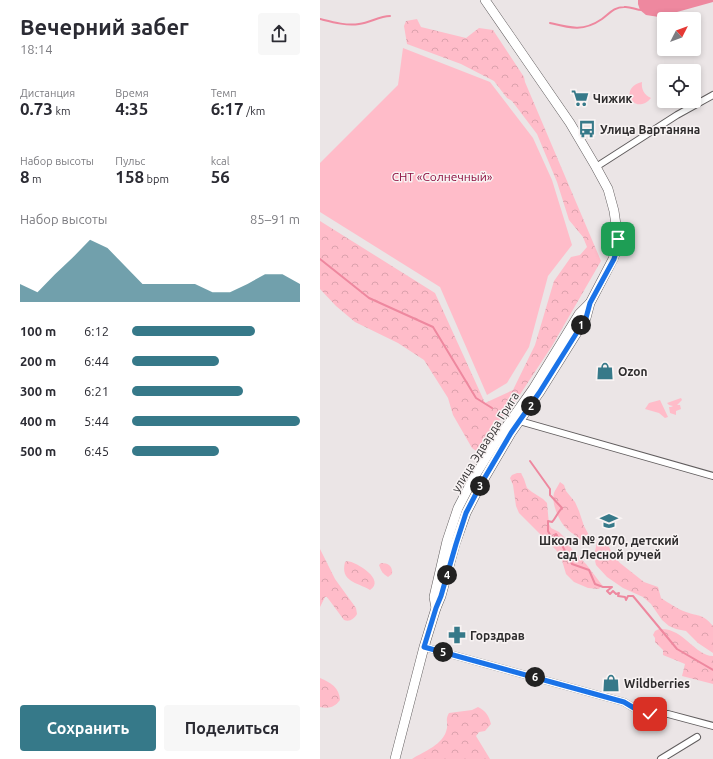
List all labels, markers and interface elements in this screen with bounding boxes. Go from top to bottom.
north arrow [657,12,701,56]
map controls [657,12,701,108]
button: share [258,13,300,55]
text: Вечерний забег [20,14,189,39]
text: 18:14 [20,42,53,56]
button: locate [657,64,701,108]
text: Дистанция [20,87,75,99]
text: Время [115,87,149,99]
text: Темп [211,87,237,99]
supermarket icon: Чижик [570,88,590,108]
place label: Чижик [593,92,633,105]
text: 0.73 [20,99,53,118]
text: 4:35 [115,99,148,118]
text: 6:17 [211,99,244,118]
text: km [53,105,71,117]
text: /km [244,105,265,117]
bus stop icon: Улица Вартаняна [577,119,597,139]
place label: Улица Вартаняна [600,123,700,136]
text: Набор высоты [20,155,94,167]
text: Пульс [115,155,145,167]
text: kcal [211,155,230,167]
text: 8 [20,167,30,186]
text: 158 [115,167,144,186]
text: 56 [211,167,230,186]
park label: СНТ «Солнечный» [392,170,493,183]
text: m [30,173,42,185]
text: bpm [144,173,169,185]
text: Набор высоты [20,212,107,226]
text: 85–91 m [250,212,300,226]
pin [601,222,635,256]
icon: arrive [607,228,629,250]
pin: 1 [571,315,591,335]
text: 1 [578,319,584,331]
text: 100 m [20,324,56,338]
text: 6:12 [84,324,109,338]
text: 200 m [20,354,56,368]
text: 6:44 [84,354,109,368]
shop icon: Ozon [595,361,615,381]
place label: Ozon [618,365,647,378]
text: 300 m [20,384,56,398]
text: 6:21 [84,384,109,398]
street label: улица Эдварда Грига [449,389,521,495]
pin: 2 [521,396,541,416]
text: 2 [528,400,534,412]
text: 400 m [20,414,56,428]
text: 5:44 [84,414,109,428]
text: 500 m [20,444,56,458]
text: 6:45 [84,444,109,458]
pin: 3 [470,476,490,496]
text: 3 [477,480,483,492]
school or university icon: Школа № 2070, детский сад Лесной ручей [599,511,619,531]
place label: Школа № 2070, детский сад Лесной ручей [539,534,679,561]
pin: 4 [437,565,457,585]
text: 4 [444,569,450,581]
pharmacy icon: Горздрав [447,625,467,645]
place label: Горздрав [470,629,525,642]
pin: 5 [433,642,453,662]
text: 5 [440,646,446,658]
pin: 6 [525,667,545,687]
text: 6 [532,671,538,683]
shop icon: Wildberries [601,673,621,693]
place label: Wildberries [624,677,690,690]
pin [633,697,667,731]
icon: check [639,703,661,725]
button: Сохранить [20,705,156,751]
button: Поделиться [164,705,300,751]

